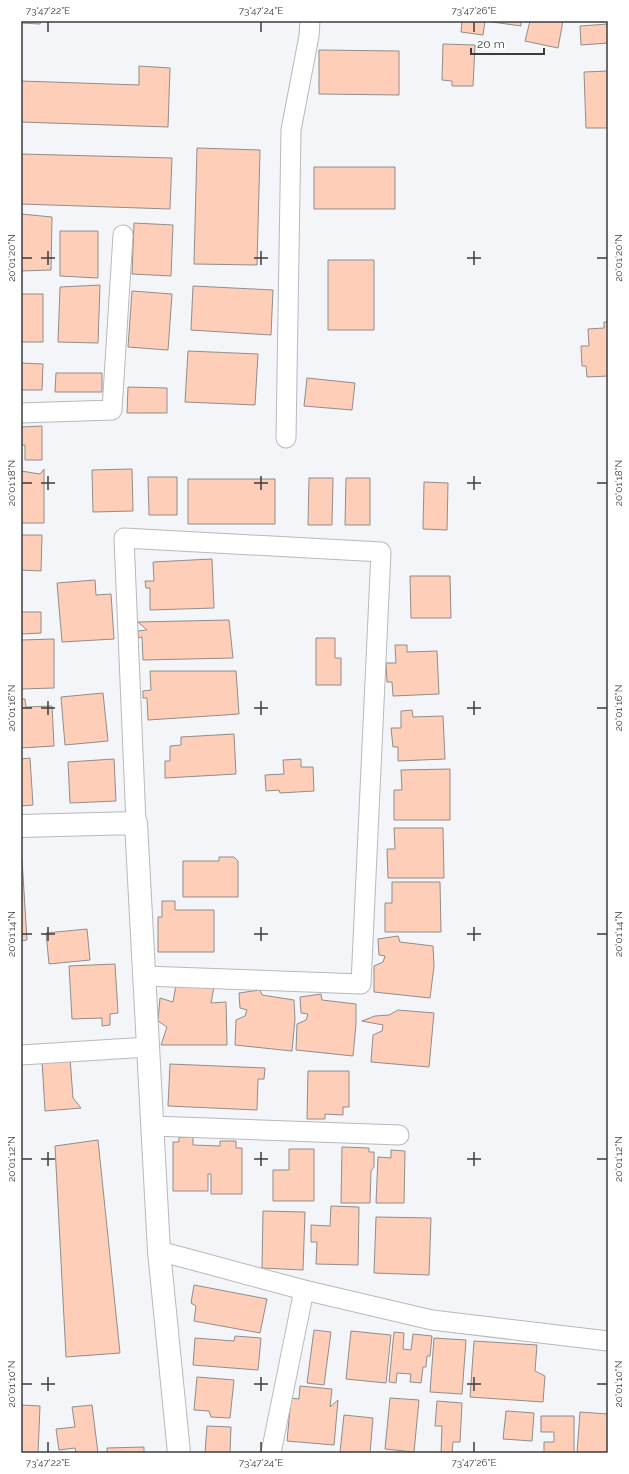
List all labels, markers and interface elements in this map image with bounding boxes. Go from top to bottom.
text: 73°47'22"E [26,5,70,16]
text: 73°47'24"E [239,5,283,16]
text: 73°47'26"E [451,5,497,16]
scale bar [471,30,544,56]
text: 20 m [477,37,505,51]
text: 20°01'20"N [6,234,17,282]
text: 20°01'20"N [613,234,624,282]
text: 20°01'18"N [6,460,17,506]
text: 20°01'18"N [613,460,624,506]
text: 20°01'16"N [6,685,17,731]
text: 20°01'16"N [613,685,624,731]
text: 20°01'14"N [6,911,17,957]
text: 20°01'14"N [613,911,624,957]
text: 20°01'12"N [6,1136,17,1182]
text: 20°01'12"N [613,1136,624,1182]
text: 20°01'10"N [6,1361,17,1407]
text: 20°01'10"N [613,1361,624,1407]
text: 73°47'22"E [26,1457,70,1468]
text: 73°47'24"E [239,1457,283,1468]
text: 73°47'26"E [451,1457,497,1468]

